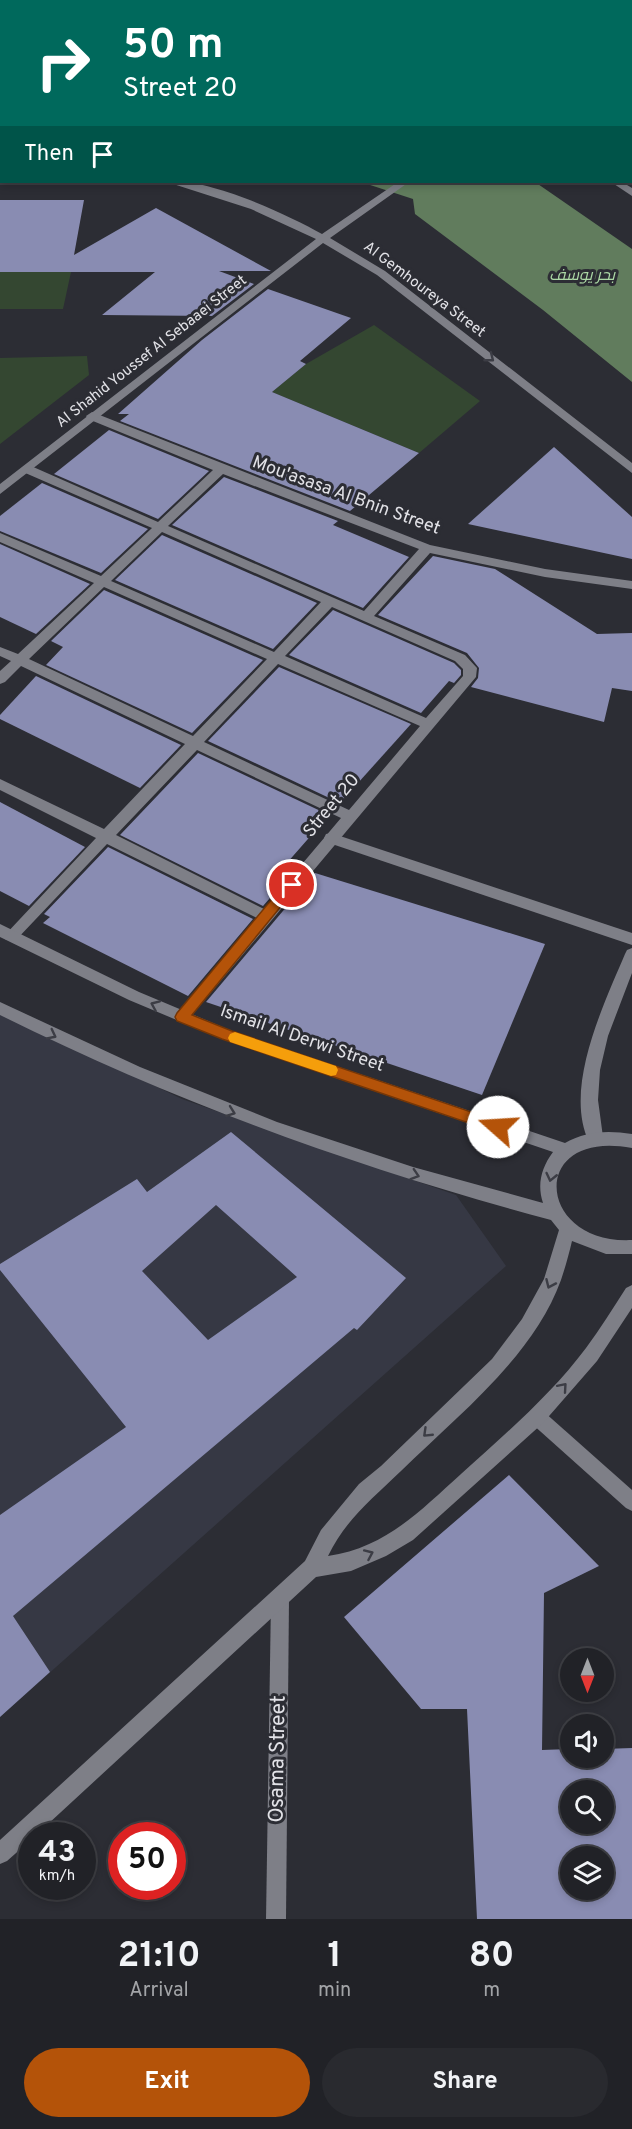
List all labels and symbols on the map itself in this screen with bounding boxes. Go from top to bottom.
street label: Al Gemhoureya Street [359,238,489,342]
water label: بحر يوسف [549,266,616,286]
street label: Al Shahid Youssef Al Sebaaei Street [53,272,251,432]
one-way arrow [483,351,494,362]
street label: Mou'asasa Al Bnin Street [249,451,443,541]
street label: Street 20 [299,769,365,843]
pin [266,859,317,910]
one-way arrow [150,1000,161,1012]
street label: Ismail Al Derwi Street [217,1000,387,1078]
one-way arrow [46,1027,57,1039]
position arrow [466,1095,530,1159]
one-way arrow [225,1104,236,1117]
one-way arrow [409,1168,420,1180]
one-way arrow [546,1171,559,1181]
one-way arrow [545,1277,557,1288]
one-way arrow [556,1383,567,1394]
one-way arrow [424,1426,435,1437]
one-way arrow [362,1550,373,1562]
north arrow [560,1648,614,1702]
street label: Osama Street [263,1695,293,1823]
speed limit sign: 50 [108,1822,186,1900]

